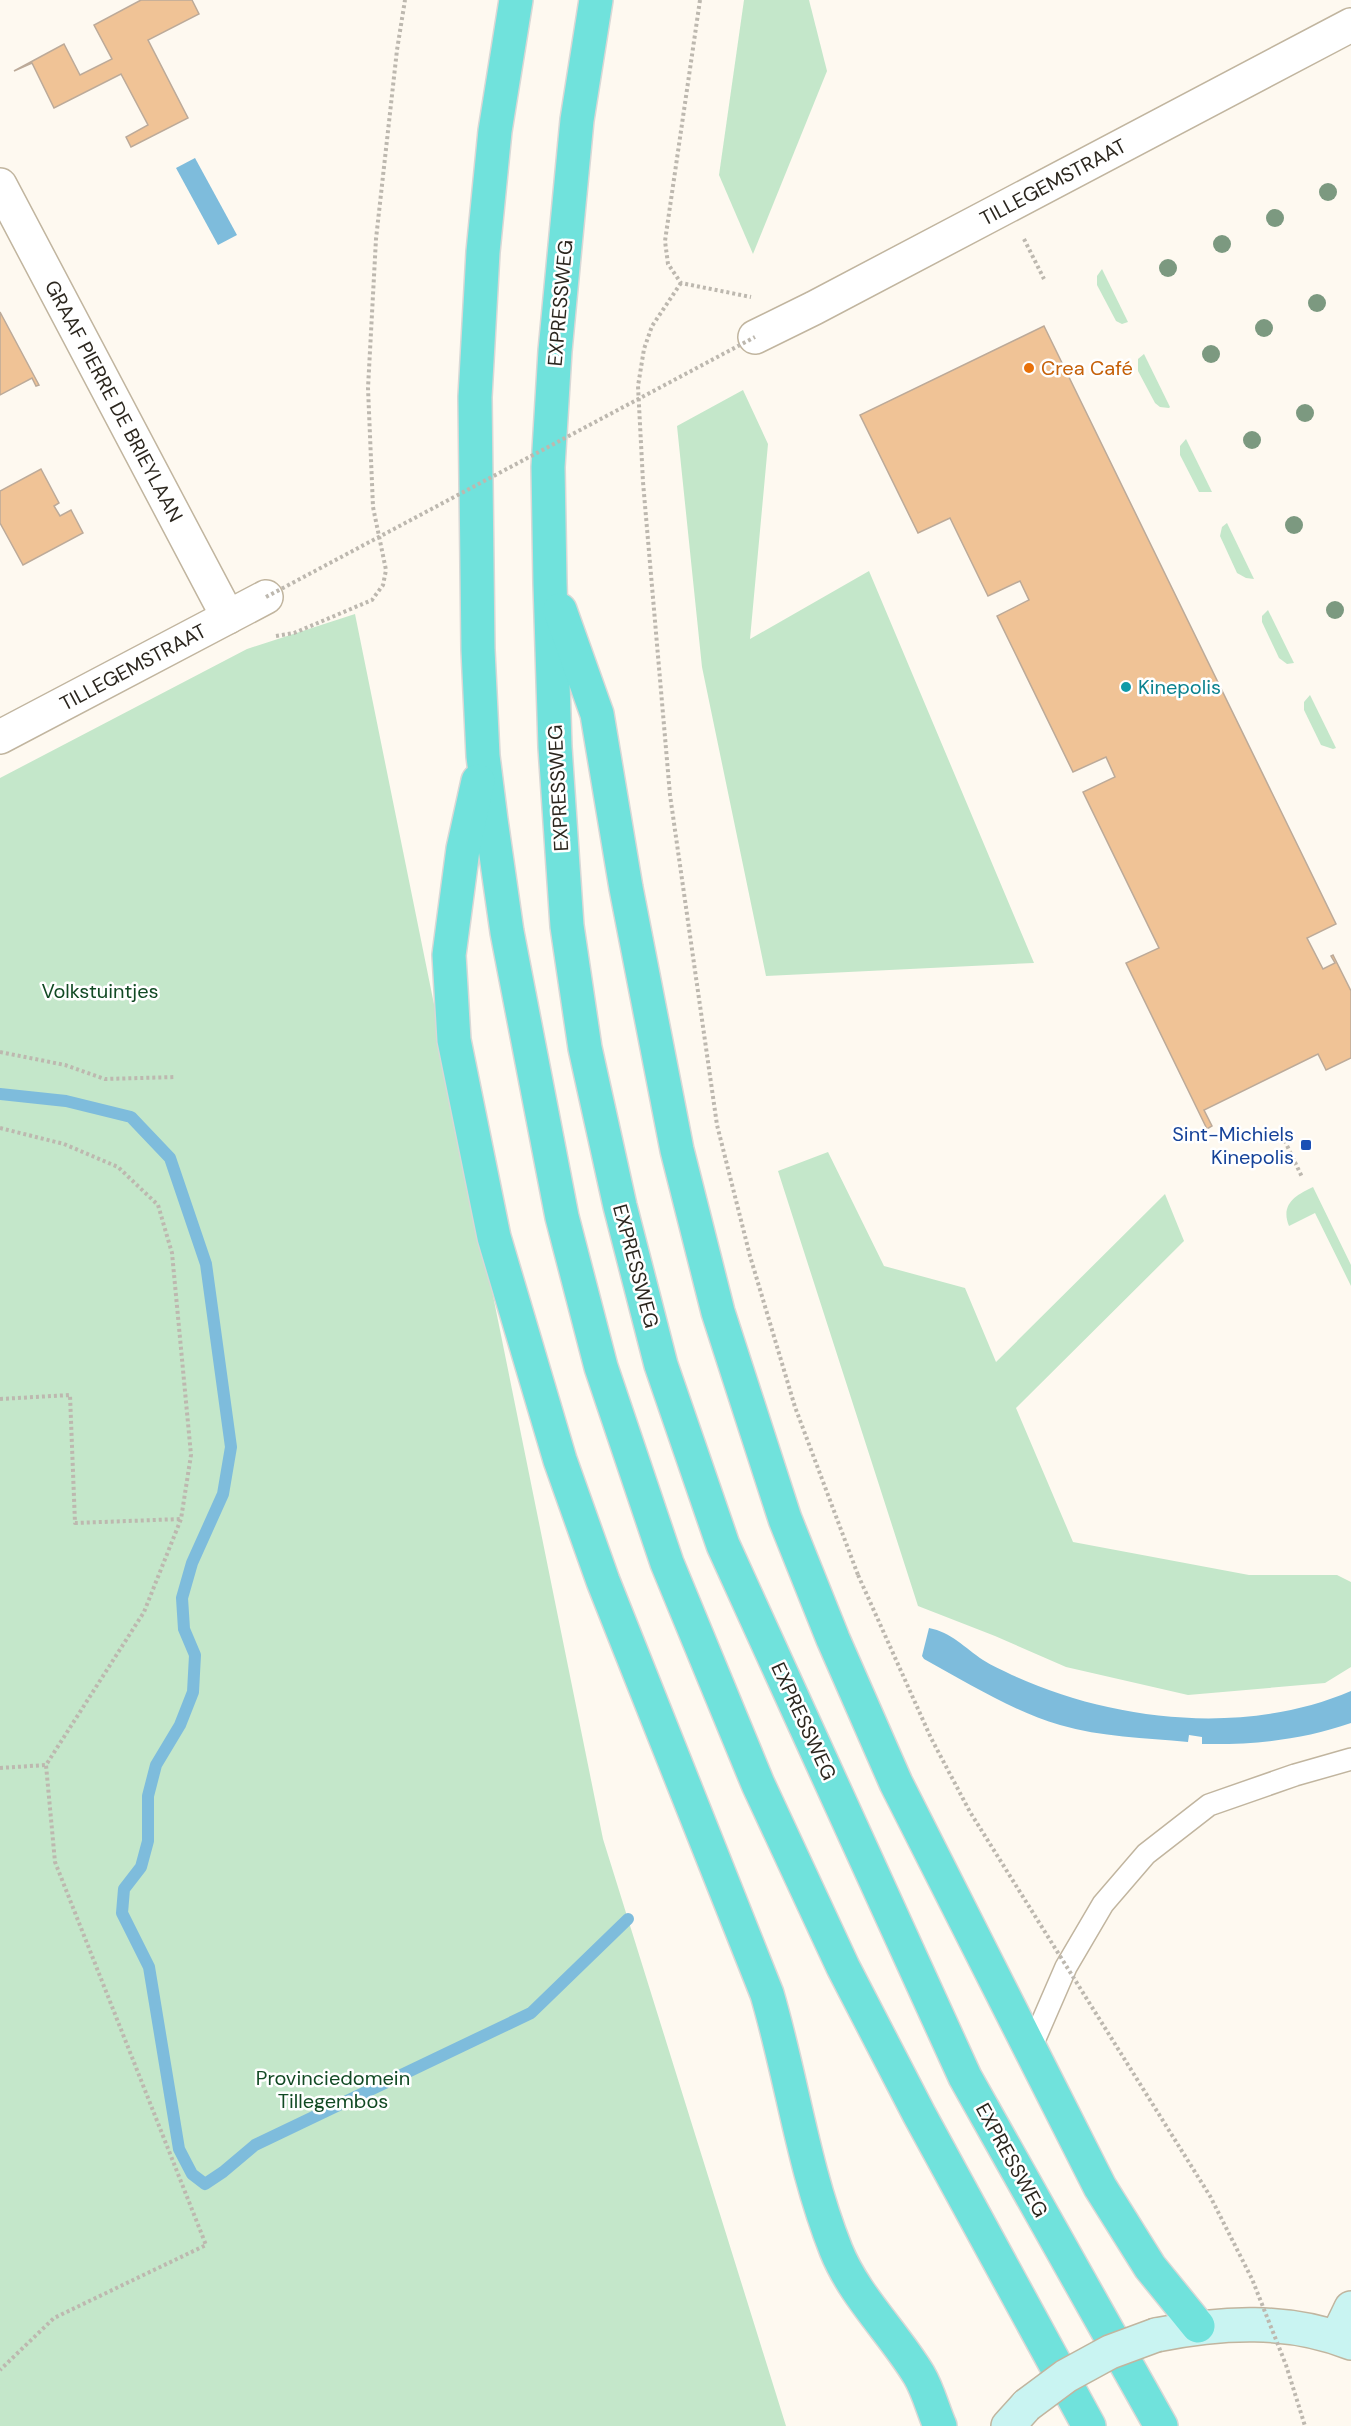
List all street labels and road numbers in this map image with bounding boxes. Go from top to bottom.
street label: TILLEGEMSTRAAT [975,132,1131,232]
street label: EXPRESSWEG [542,239,578,367]
street label: GRAAF PIERRE DE BRIEYLAAN [39,276,189,526]
street label: TILLEGEMSTRAAT [55,617,211,717]
street label: EXPRESSWEG [542,724,574,852]
street label: EXPRESSWEG [607,1201,665,1331]
street label: EXPRESSWEG [765,1658,843,1784]
street label: EXPRESSWEG [970,2098,1054,2222]

